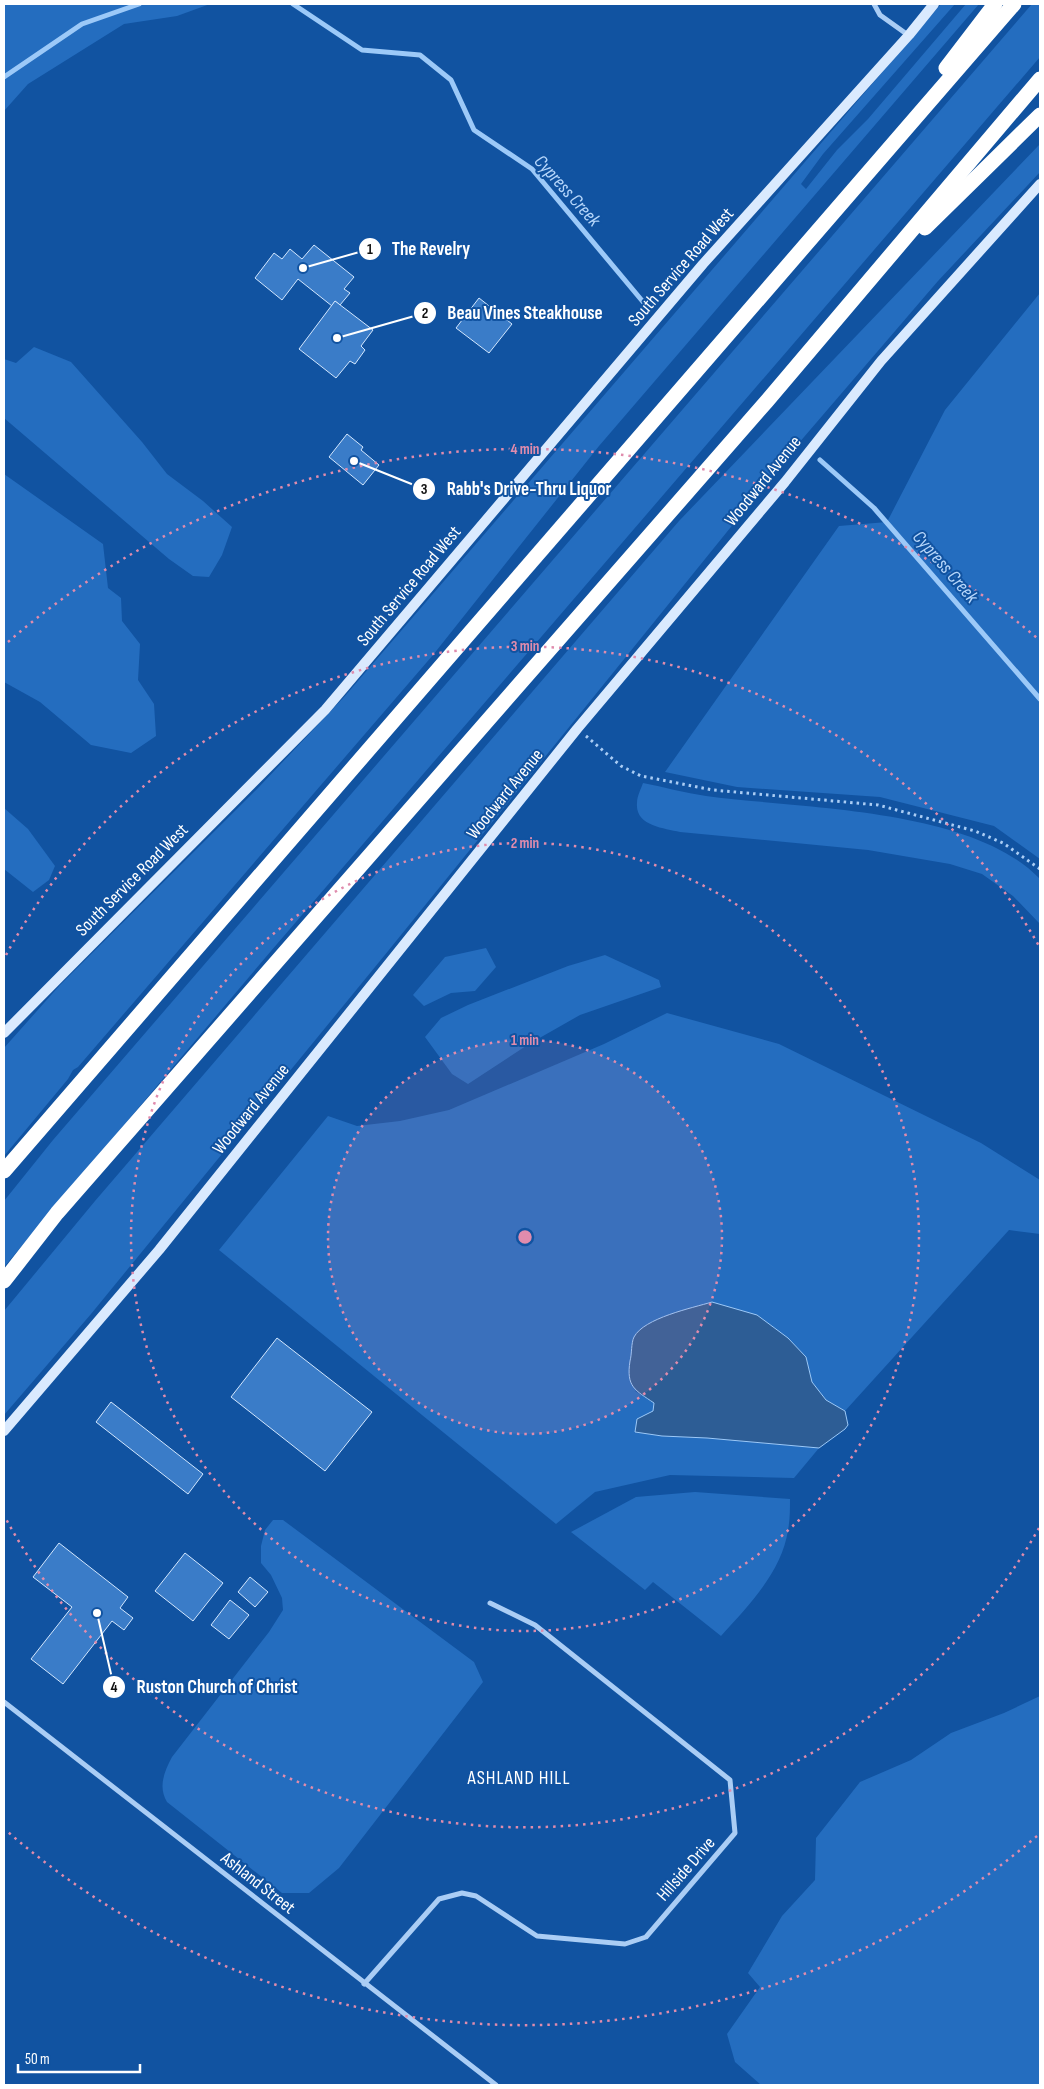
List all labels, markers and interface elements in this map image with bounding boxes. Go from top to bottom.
water label: Cypress Creek [529,150,606,232]
street label: South Service Road West [624,203,738,330]
callout: The Revelry [357,232,481,266]
text: The Revelry [392,238,470,261]
text: 1 [367,240,373,259]
callout: Beau Vines Steakhouse [412,296,612,330]
text: Beau Vines Steakhouse [447,302,603,325]
text: 2 [422,304,428,323]
street label: Woodward Avenue [720,432,806,530]
text: 4 min [511,440,539,459]
callout: Rabb's Drive-Thru Liquor [411,472,621,506]
text: Rabb's Drive-Thru Liquor [447,478,611,501]
text: 3 [421,480,428,499]
street label: South Service Road West [353,521,466,650]
water label: Cypress Creek [907,526,983,609]
text: 3 min [511,637,539,656]
street label: Woodward Avenue [462,745,548,843]
street label: South Service Road West [72,819,193,940]
text: 2 min [511,834,539,853]
text: 1 min [511,1031,539,1050]
street label: Woodward Avenue [208,1060,294,1158]
centre of rings [516,1228,534,1246]
callout: Ruston Church of Christ [101,1670,307,1704]
text: Ruston Church of Christ [137,1676,297,1699]
text: 4 [111,1678,118,1697]
district label: ASHLAND HILL [467,1767,570,1790]
street label: Hillside Drive [652,1833,720,1905]
street label: Ashland Street [216,1847,300,1919]
scale bar [18,2042,140,2074]
text: 50 m [25,2050,50,2069]

